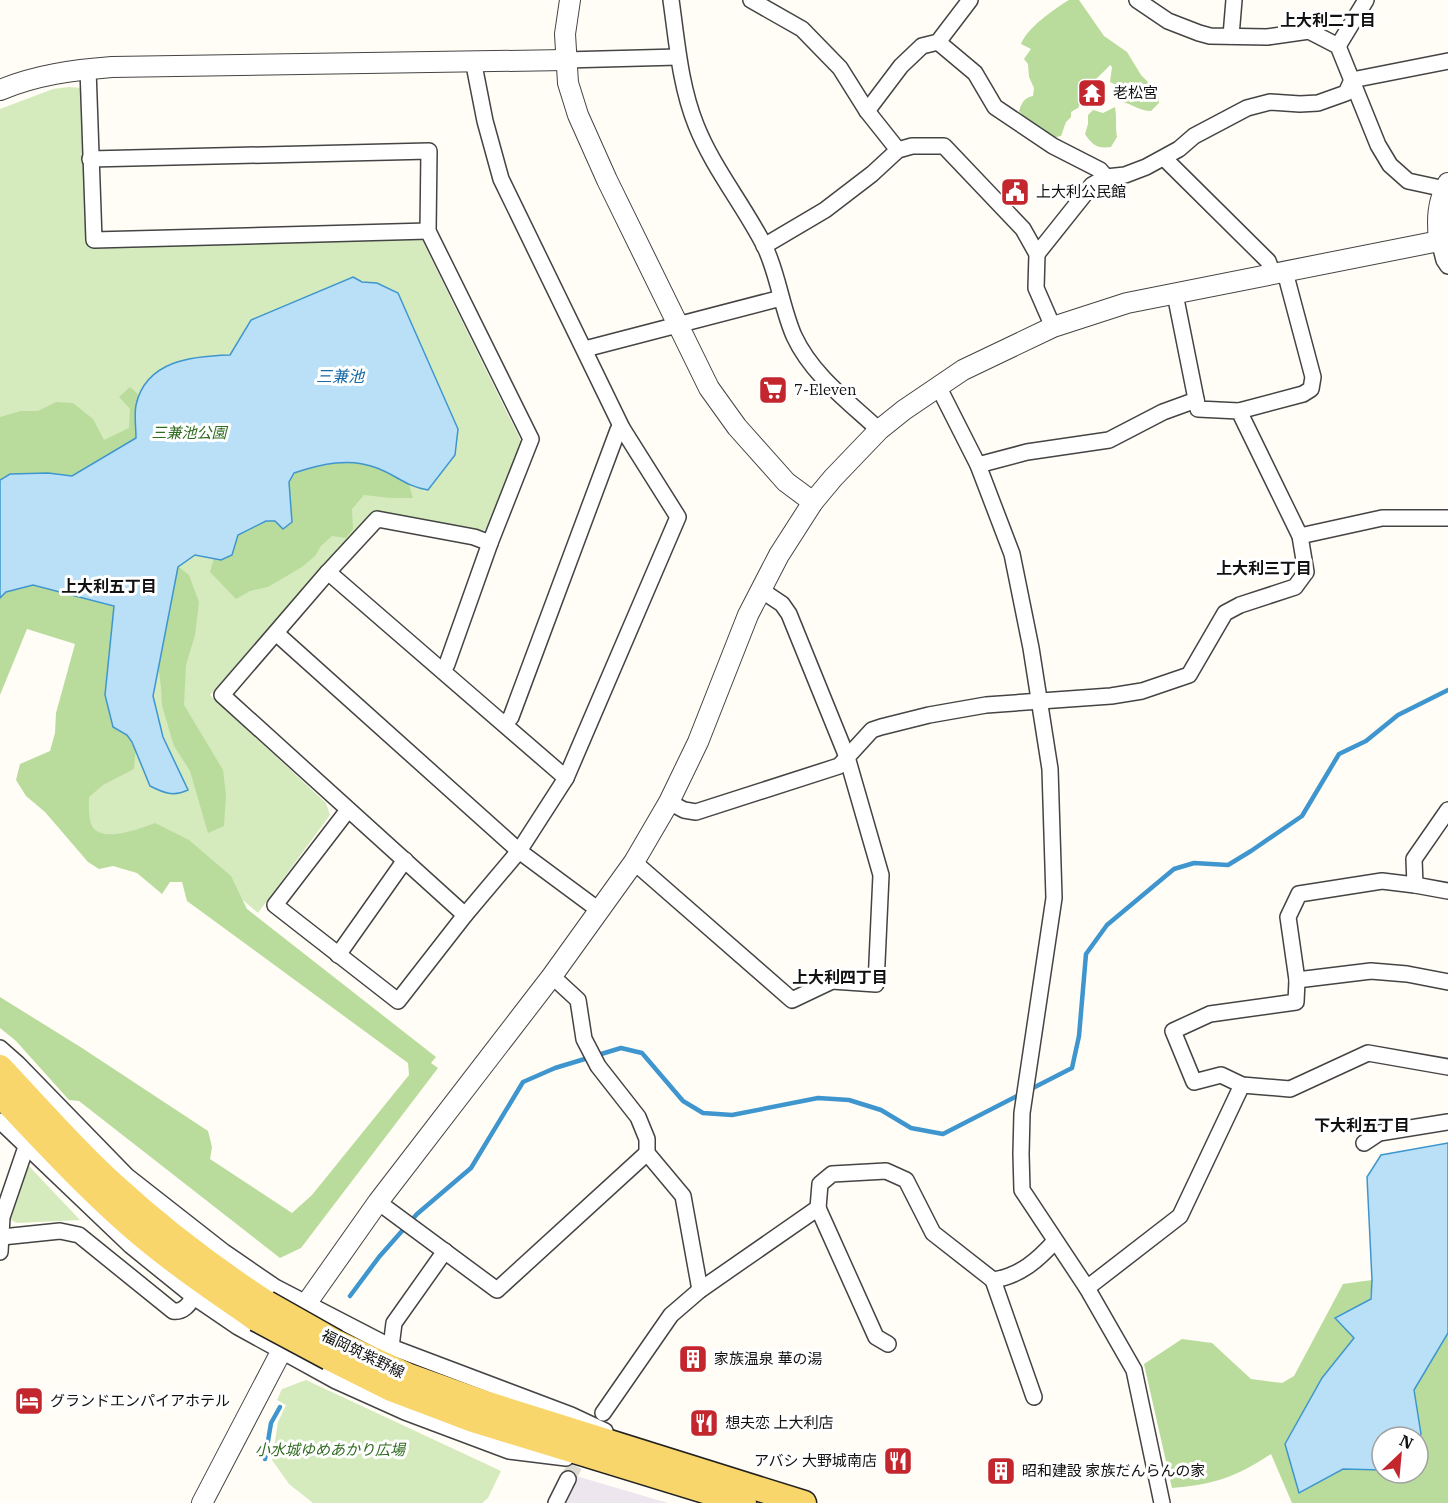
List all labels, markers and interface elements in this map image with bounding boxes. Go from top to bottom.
district label: 上大利二丁目 [1280,10,1376,30]
temple icon: 老松宮 [1076,77,1108,109]
place label: 老松宮 [1113,83,1158,102]
public building icon: 上大利公民館 [999,176,1031,208]
place label: 上大利公民館 [1036,182,1126,201]
water label: 三兼池 [316,366,366,386]
supermarket icon: 7-Eleven [757,374,789,406]
place label: 7-Eleven [794,380,857,399]
park label: 三兼池公園 [151,423,228,442]
district label: 上大利三丁目 [1216,558,1312,578]
district label: 上大利五丁目 [61,576,157,596]
district label: 上大利四丁目 [792,967,888,987]
district label: 下大利五丁目 [1314,1115,1410,1135]
street label: 福岡筑紫野線 [319,1325,408,1382]
building icon: 家族温泉 華の湯 [677,1343,709,1375]
place label: 家族温泉 華の湯 [714,1349,822,1368]
hotel icon: グランドエンパイアホテル [13,1385,45,1417]
place label: グランドエンパイアホテル [50,1391,230,1410]
restaurant icon: 想夫恋 上大利店 [688,1407,720,1439]
place label: 想夫恋 上大利店 [725,1413,833,1432]
north arrow [1370,1425,1430,1485]
text: N [1397,1430,1417,1453]
park label: 小水城ゆめあかり広場 [255,1440,407,1459]
restaurant icon: アバシ 大野城南店 [882,1445,914,1477]
place label: アバシ 大野城南店 [754,1451,877,1470]
building icon: 昭和建設 家族だんらんの家 [985,1455,1017,1487]
place label: 昭和建設 家族だんらんの家 [1022,1461,1205,1480]

